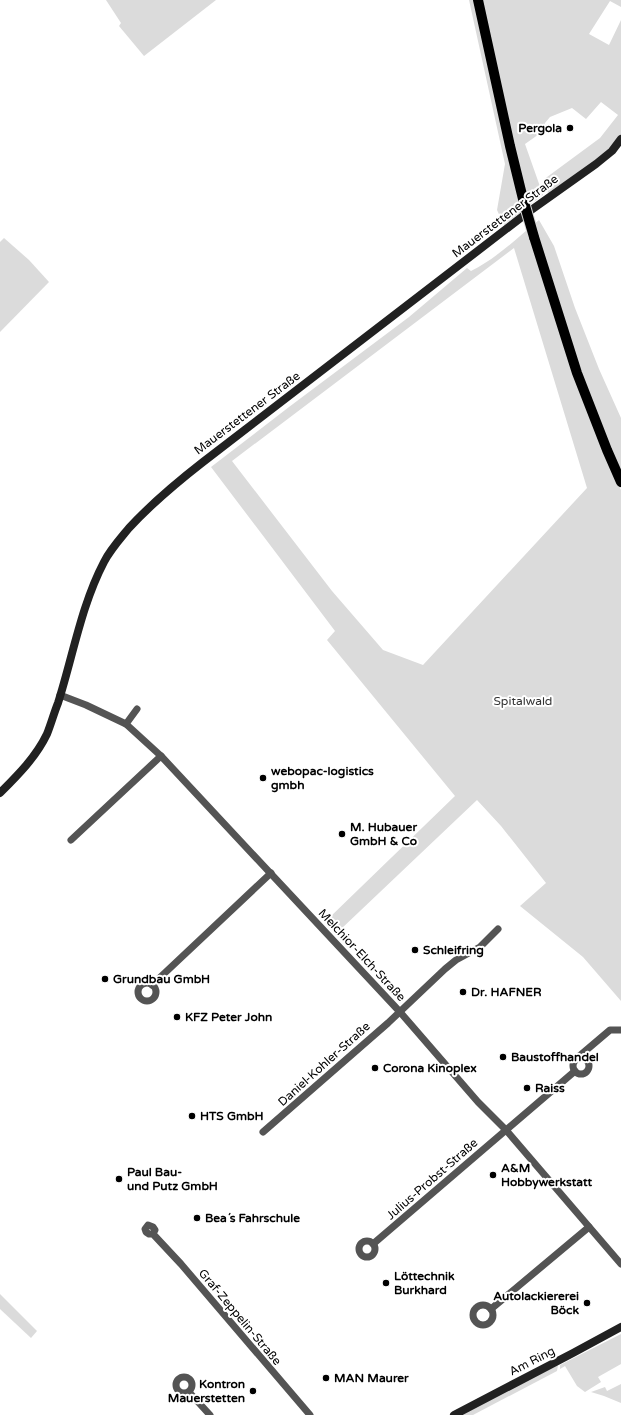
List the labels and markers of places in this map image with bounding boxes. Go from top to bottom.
place label: Pergola [518,121,562,136]
marker: Pergola [565,123,575,133]
place label: webopac-logistics gmbh [271,764,374,793]
marker: webopac-logistics gmbh [258,773,268,783]
place label: M. Hubauer GmbH & Co [350,820,417,848]
marker: M. Hubauer GmbH & Co [337,829,347,839]
place label: Schleifring [423,943,484,958]
marker: Schleifring [410,945,420,955]
place label: Grundbau GmbH [113,972,210,986]
marker: Grundbau GmbH [100,974,110,984]
place label: Dr. HAFNER [471,985,542,999]
marker: Dr. HAFNER [458,987,468,997]
place label: KFZ Peter John [185,1010,272,1024]
marker: KFZ Peter John [172,1012,182,1022]
place label: Baustoffhandel [511,1050,599,1064]
marker: Baustoffhandel [498,1052,508,1062]
place label: Corona Kinoplex [383,1061,477,1076]
marker: Corona Kinoplex [370,1063,380,1073]
place label: Raiss [535,1081,565,1095]
marker: Raiss [522,1083,532,1093]
place label: HTS GmbH [200,1109,263,1123]
marker: HTS GmbH [187,1111,197,1121]
place label: A&M Hobbywerkstatt [501,1161,592,1190]
place label: Paul Bau- und Putz GmbH [127,1165,218,1193]
marker: A&M Hobbywerkstatt [488,1170,498,1180]
marker: Paul Bau- und Putz GmbH [114,1174,124,1184]
place label: Bea´s Fahrschule [205,1211,300,1225]
marker: Bea´s Fahrschule [192,1213,202,1223]
place label: Löttechnik Burkhard [394,1269,455,1297]
marker: Löttechnik Burkhard [381,1278,391,1288]
place label: Autolackiererei Böck [493,1289,579,1317]
marker: Autolackiererei Böck [582,1298,592,1308]
place label: MAN Maurer [334,1371,409,1385]
marker: MAN Maurer [321,1373,331,1383]
place label: Kontron Mauerstetten [168,1377,245,1405]
marker: Kontron Mauerstetten [248,1386,258,1396]

